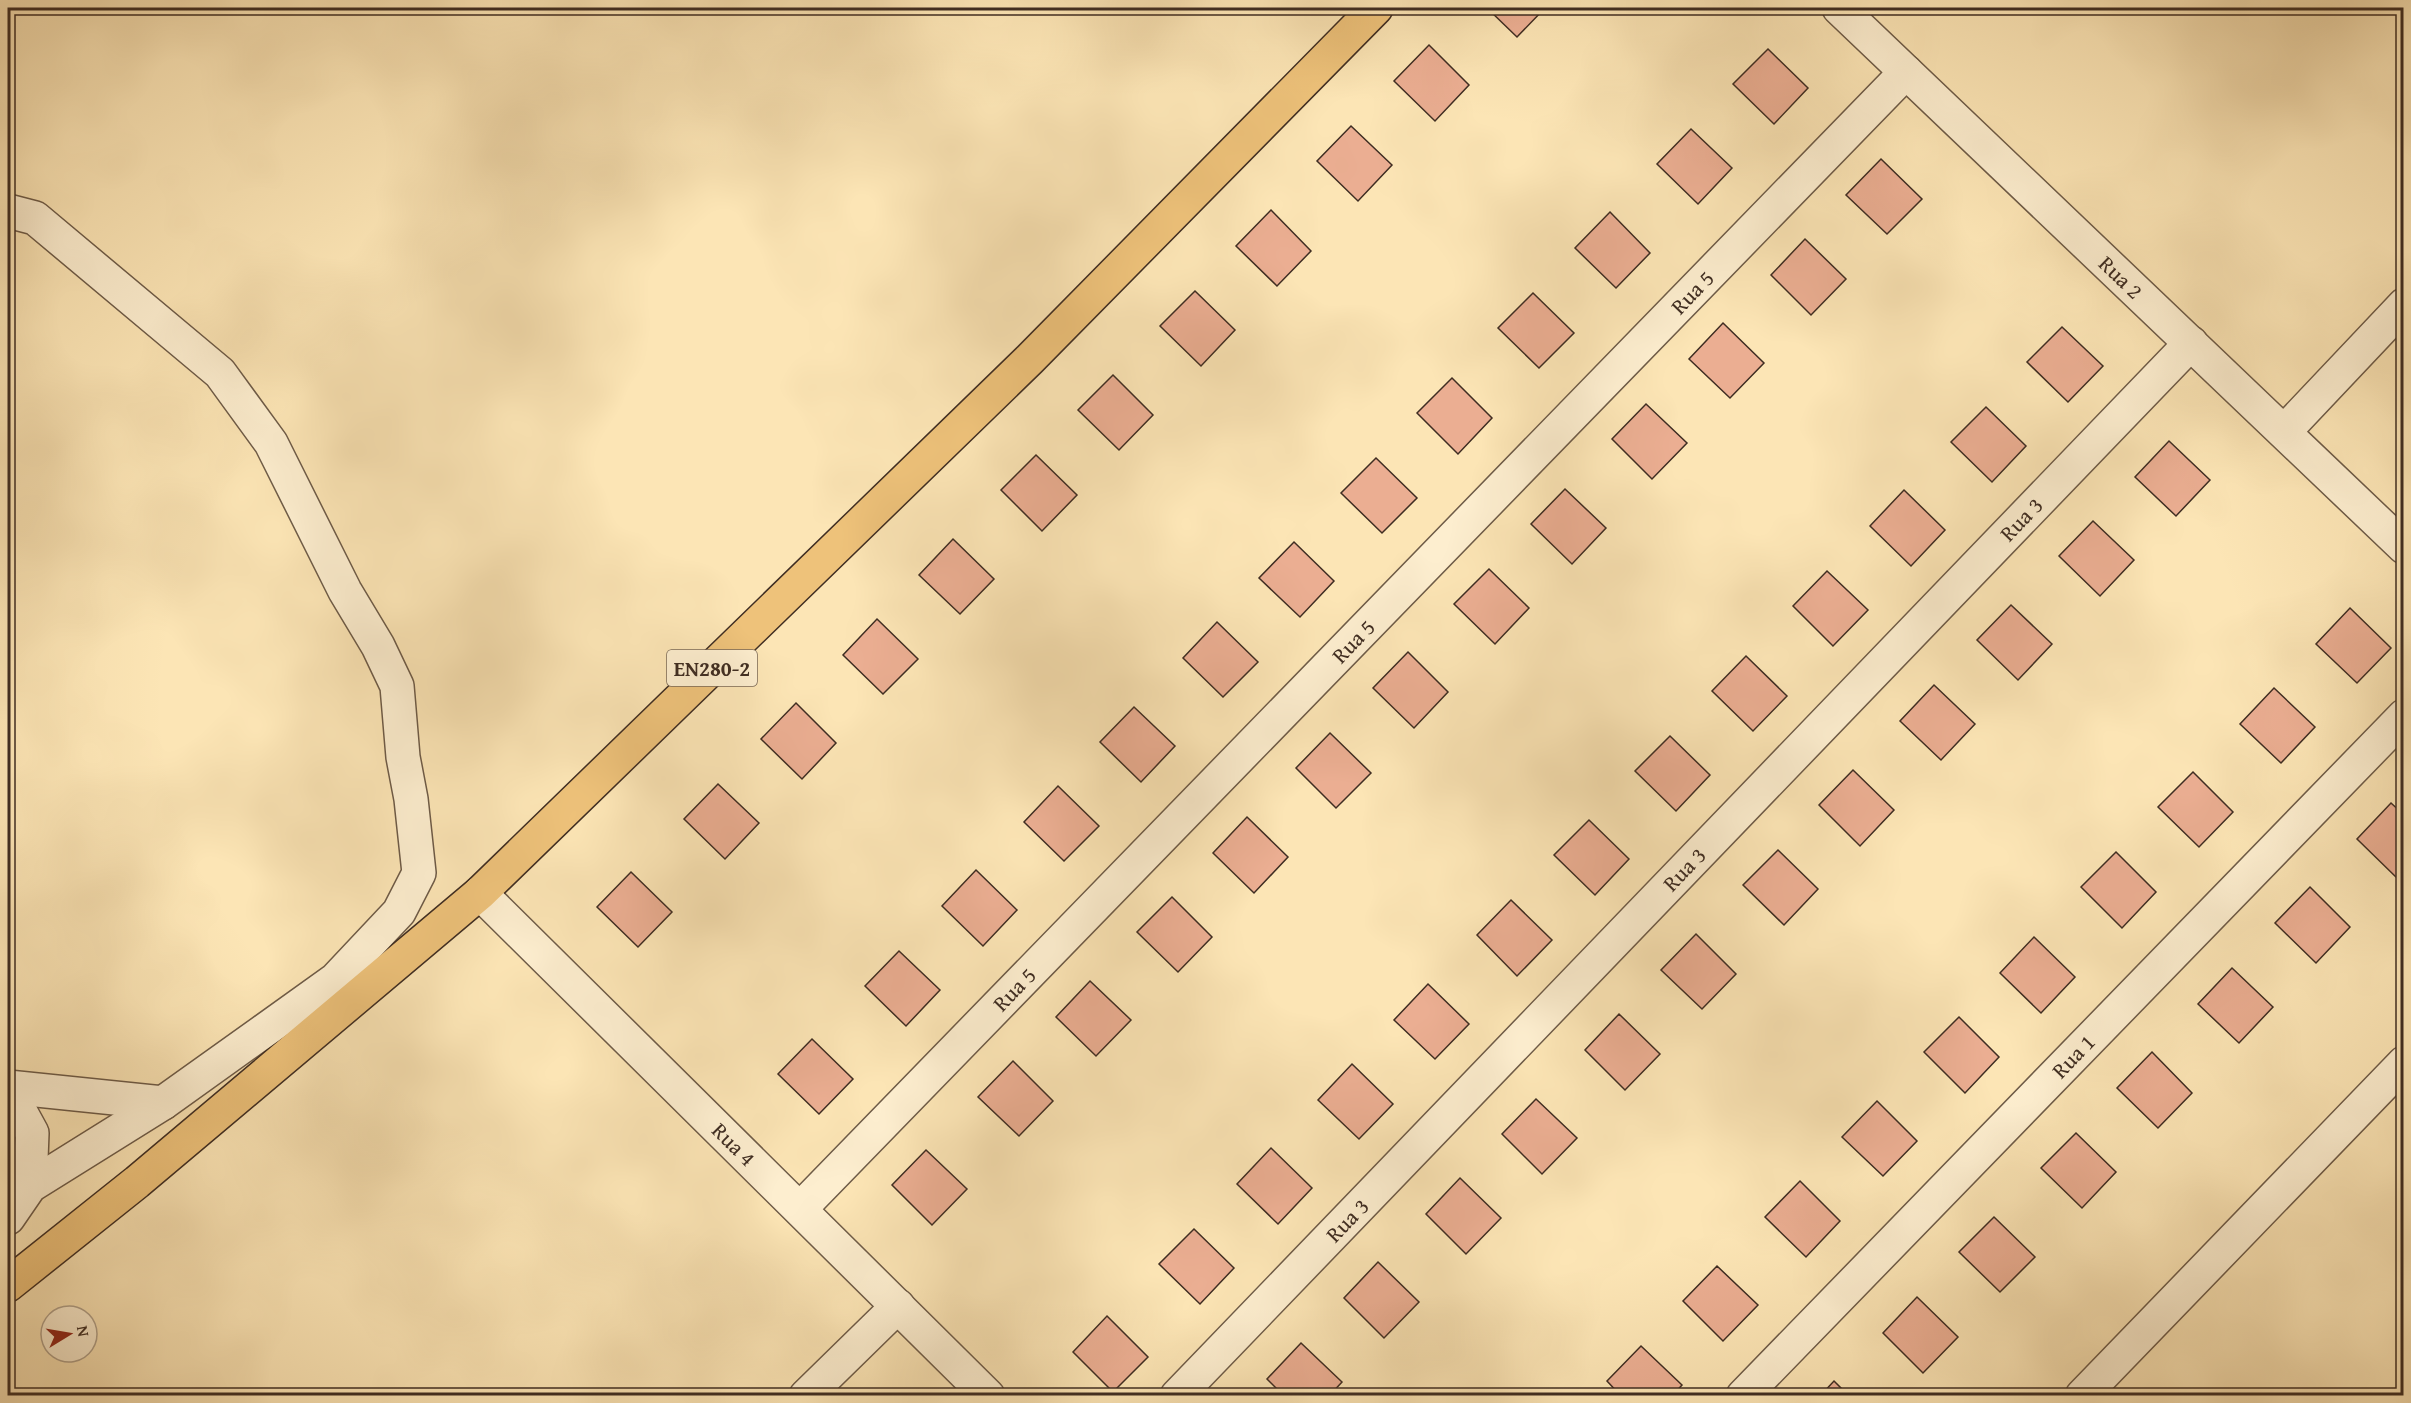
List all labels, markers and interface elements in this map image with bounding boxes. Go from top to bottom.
street label: Rua 2 [2092,248,2150,306]
street label: Rua 5 [1663,263,1721,321]
street label: Rua 3 [1992,490,2050,548]
street label: Rua 5 [1324,612,1382,670]
road number: EN280-2 [667,650,757,686]
street label: Rua 3 [1655,840,1713,898]
street label: Rua 5 [985,960,1043,1018]
street label: Rua 1 [2044,1027,2102,1085]
street label: Rua 4 [705,1115,763,1173]
street label: Rua 3 [1318,1191,1376,1249]
north arrow [39,1304,99,1364]
text: N [71,1324,97,1339]

